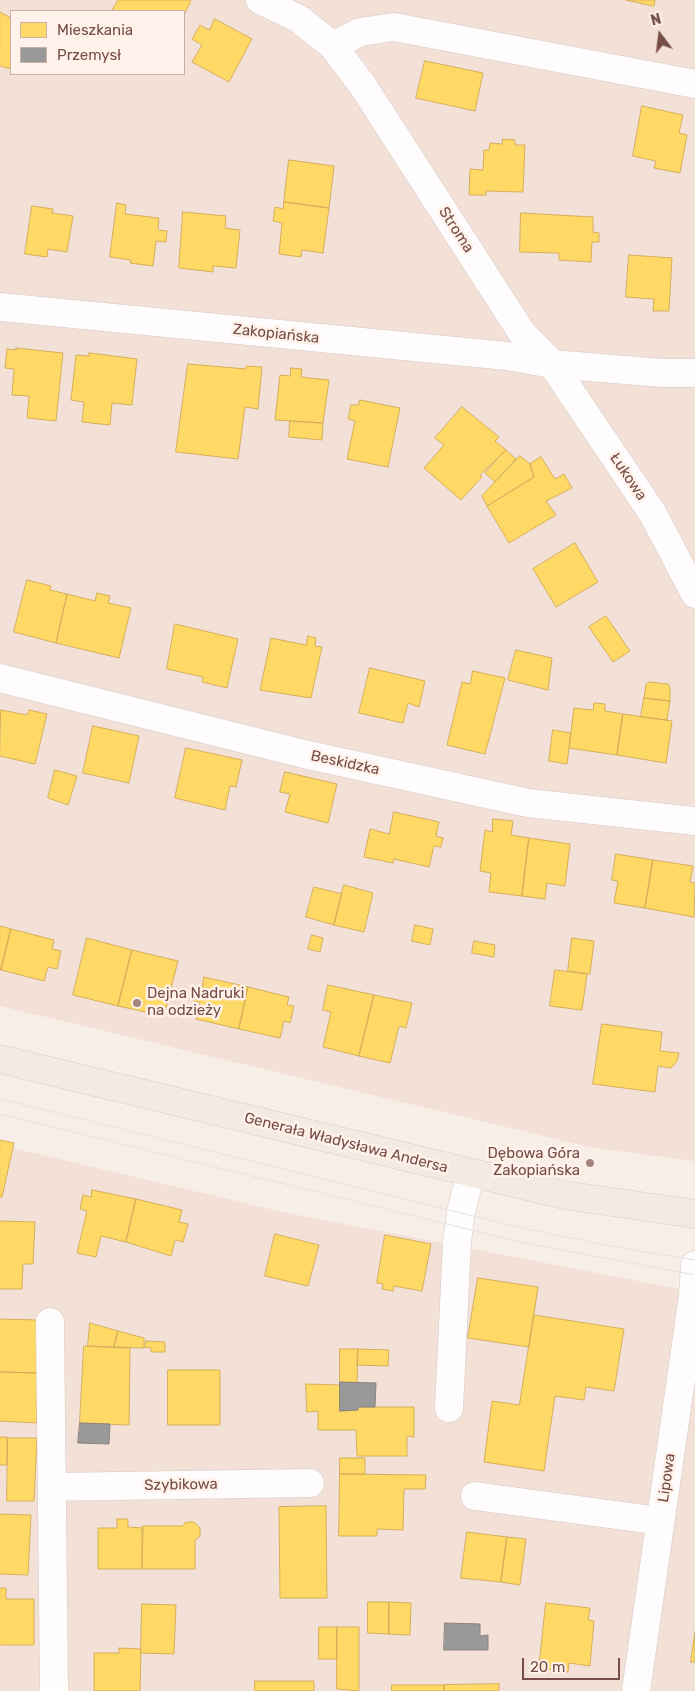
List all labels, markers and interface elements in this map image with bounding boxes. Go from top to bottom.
legend [10,10,185,75]
north arrow [635,10,685,60]
text: N [649,11,663,30]
text: Mieszkania [57,21,133,39]
text: Przemysł [57,46,121,64]
street label: Stroma [435,204,477,256]
street label: Zakopiańska [232,321,320,347]
street label: Łukowa [606,450,650,504]
street label: Beskidzka [309,747,381,779]
place label: Dejna Nadruki na odzieży [147,985,244,1020]
marker: Dejna Nadruki na odzieży [131,997,143,1009]
street label: Generała Władysława Andersa [242,1109,450,1177]
place label: Dębowa Góra Zakopiańska [487,1145,580,1180]
marker: Dębowa Góra Zakopiańska [584,1157,596,1169]
street label: Lipowa [655,1452,679,1504]
street label: Szybikowa [144,1475,218,1495]
scale bar [525,1648,622,1680]
text: 20 m [530,1658,565,1676]

